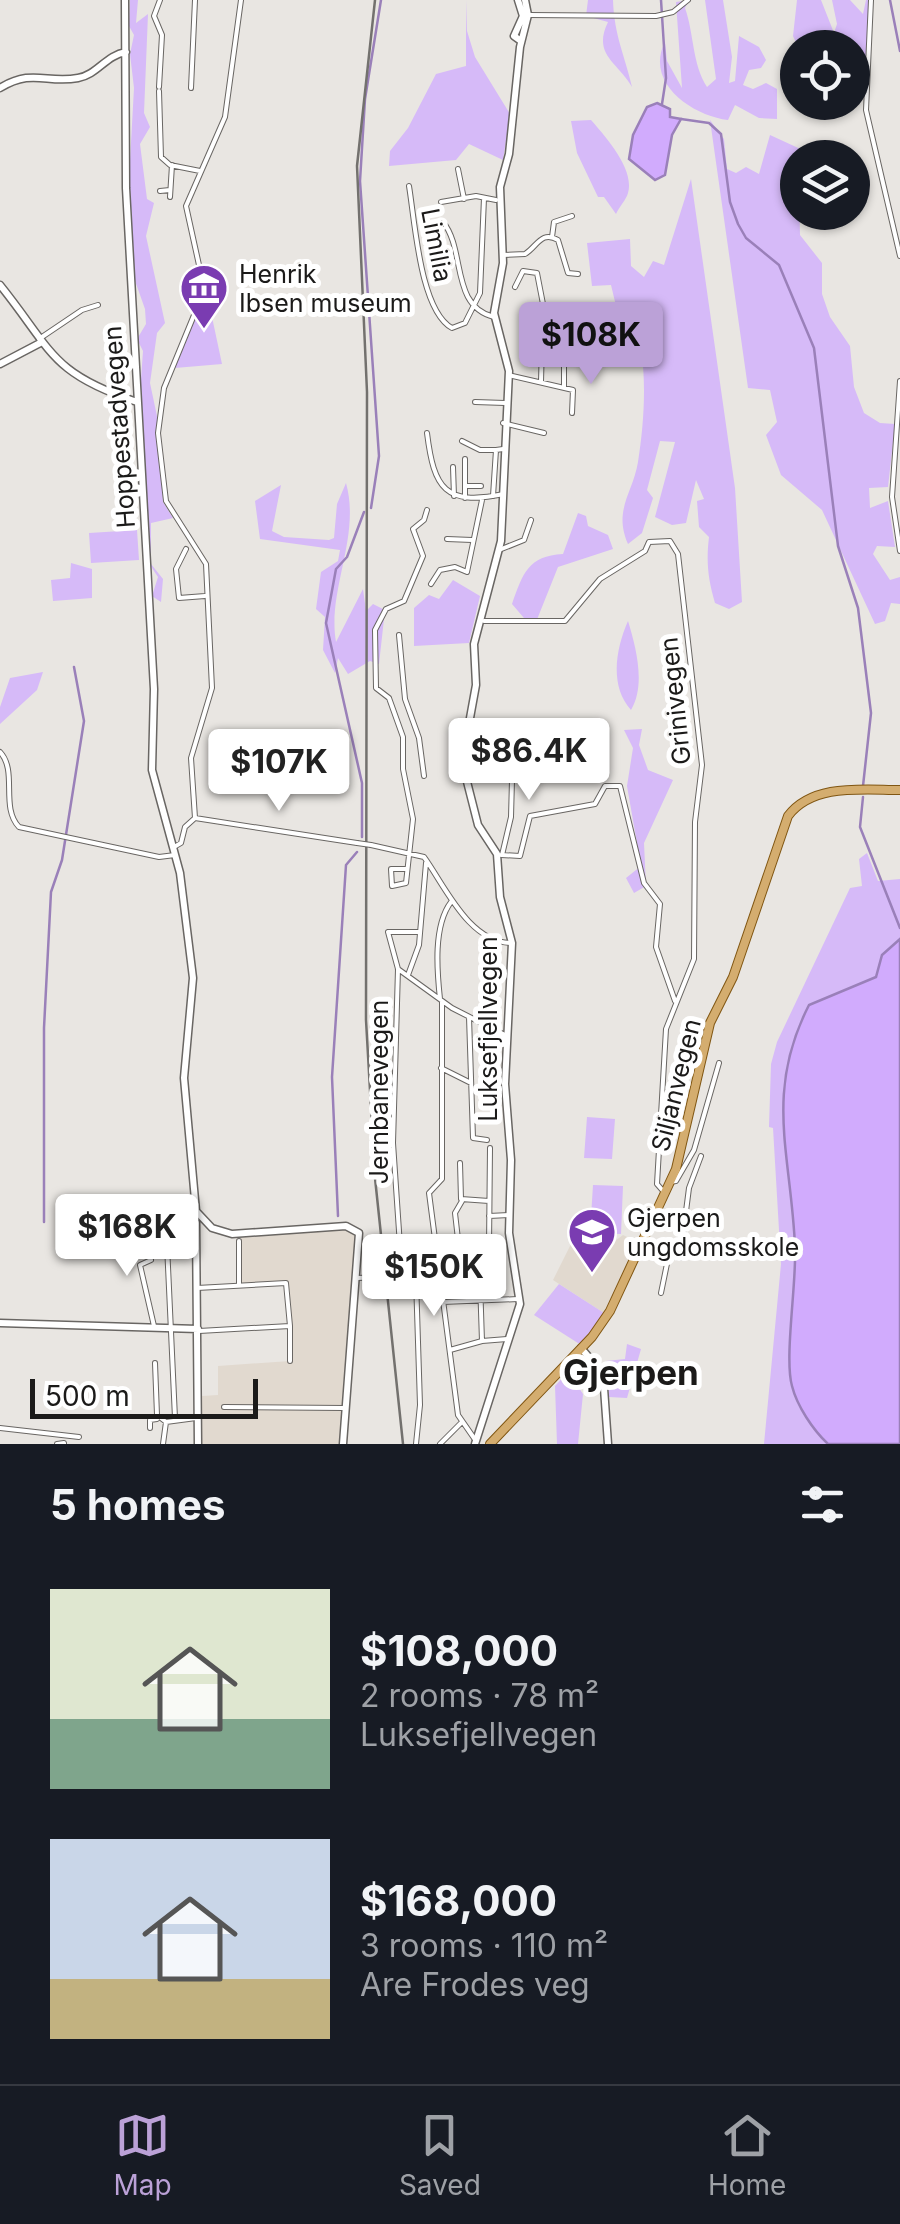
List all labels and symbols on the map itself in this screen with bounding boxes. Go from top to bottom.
street label: Limilia [415,206,459,284]
place label: Henrik Ibsen museum [239,259,412,318]
museum icon: Henrik Ibsen museum [178,262,230,330]
pin: $108K [521,302,661,387]
street label: Hoppestadvegen [97,325,141,529]
street label: Grinivegen [653,636,697,766]
pin: $86.4K [448,718,610,803]
pin: $107K [209,729,349,814]
street label: Luksefjellvegen [473,936,503,1122]
street label: Jernbanevegen [364,1000,394,1184]
street label: Siljanvegen [645,1016,707,1154]
pin: $168K [57,1194,197,1279]
place label: Gjerpen ungdomsskole [627,1203,799,1262]
school or university icon: Gjerpen ungdomsskole [566,1206,618,1274]
pin: $150K [364,1234,504,1319]
district label: Gjerpen [563,1351,699,1393]
scale bar [30,1374,258,1418]

